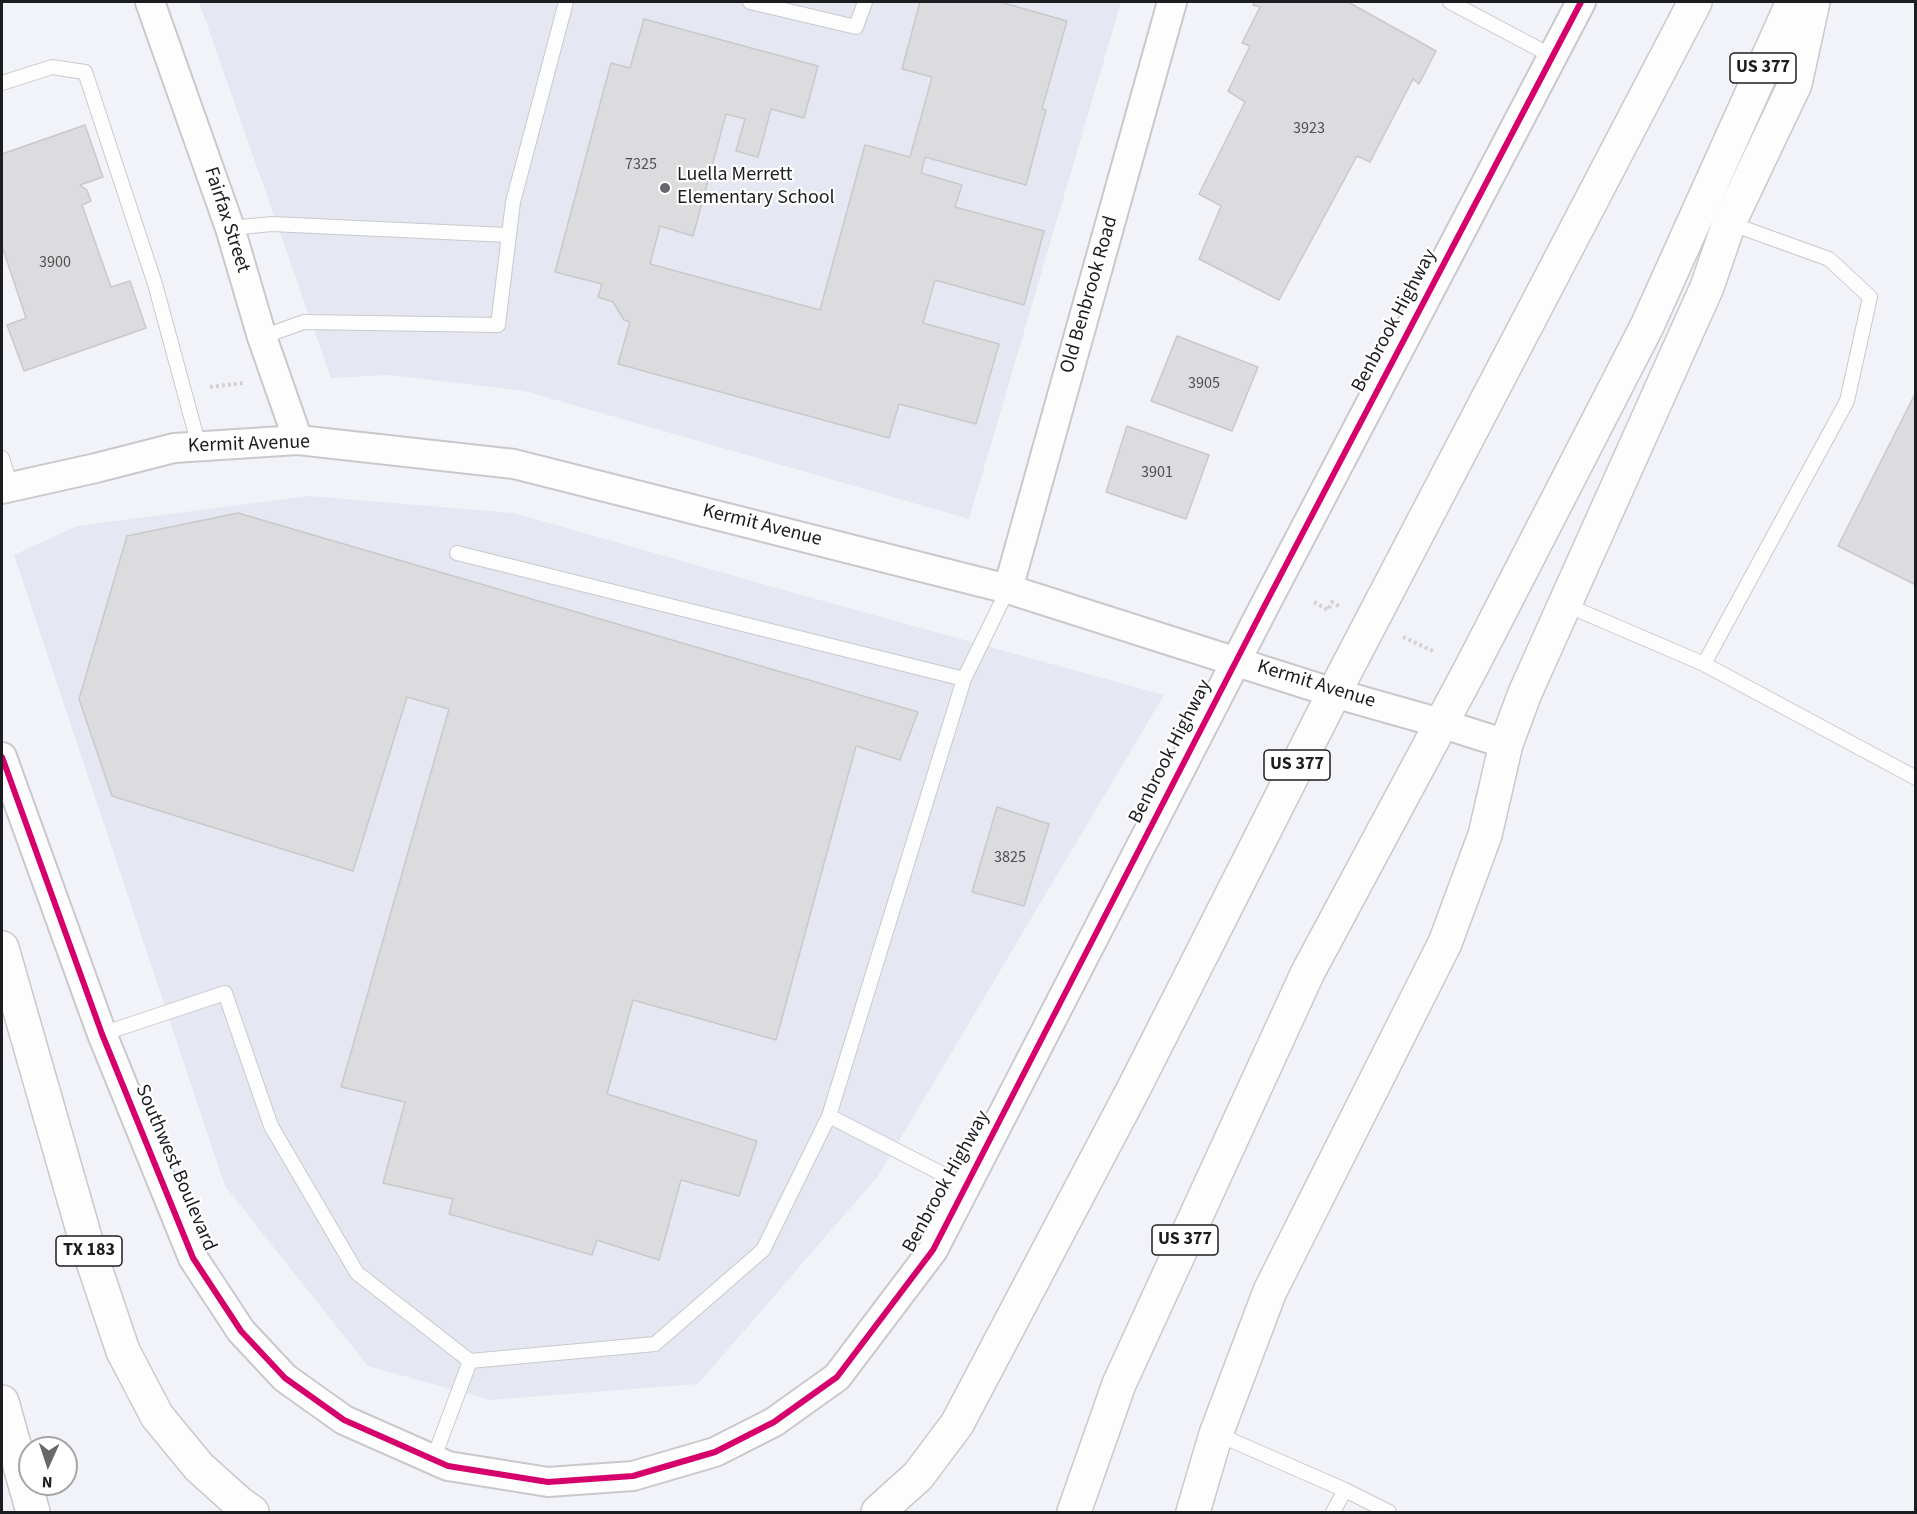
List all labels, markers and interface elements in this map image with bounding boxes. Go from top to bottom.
road number: US 377 [1730,53,1796,83]
house number: 3923 [1293,119,1325,139]
house number: 7325 [625,155,657,175]
street label: Fairfax Street [198,164,254,276]
place label: Luella Merrett Elementary School [677,164,835,211]
marker: Luella Merrett Elementary School [658,181,672,195]
street label: Old Benbrook Road [1056,214,1124,376]
street label: Benbrook Highway [1347,245,1443,397]
house number: 3900 [39,253,71,273]
house number: 3905 [1188,374,1220,394]
street label: Kermit Avenue [188,431,310,459]
house number: 3901 [1141,463,1173,483]
street label: Kermit Avenue [700,500,824,552]
street label: Kermit Avenue [1254,656,1378,714]
street label: Benbrook Highway [1124,676,1218,828]
road number: US 377 [1264,750,1330,780]
house number: 3825 [994,848,1026,868]
street label: Southwest Boulevard [129,1081,221,1255]
street label: Benbrook Highway [898,1107,996,1257]
road number: US 377 [1152,1225,1218,1255]
road number: TX 183 [56,1236,122,1266]
north arrow [18,1436,78,1496]
text: N [41,1471,53,1493]

